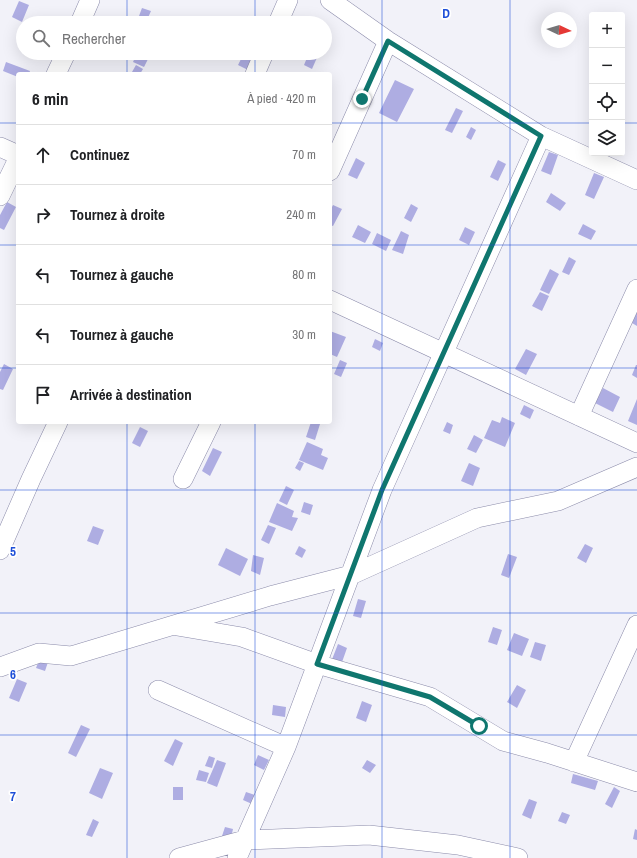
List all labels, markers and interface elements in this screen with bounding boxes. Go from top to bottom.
text: D [442,5,450,22]
north arrow [541,12,577,48]
map controls [589,12,625,156]
button: + [589,12,625,48]
search box [16,16,332,60]
icon: search [30,27,52,49]
text: Rechercher [62,28,126,49]
button: − [589,48,625,84]
button: locate [589,84,625,120]
text: 6 min [32,87,68,110]
text: À pied · 420 m [247,90,316,107]
route end [353,90,371,108]
button: layers [589,120,625,156]
icon: ahead [32,144,54,166]
text: Continuez [70,144,129,165]
text: 70 m [292,146,316,163]
icon: right [32,204,54,226]
text: Tournez à droite [70,204,165,225]
text: 240 m [286,206,316,223]
icon: left [32,264,54,286]
text: Tournez à gauche [70,264,174,285]
text: 80 m [292,266,316,283]
icon: left [32,324,54,346]
text: Tournez à gauche [70,324,174,345]
text: 30 m [292,326,316,343]
icon: arrive [32,384,54,406]
text: Arrivée à destination [70,384,192,405]
text: 5 [10,543,16,560]
text: 6 [10,666,16,683]
route start [470,717,488,735]
text: 7 [10,788,16,805]

